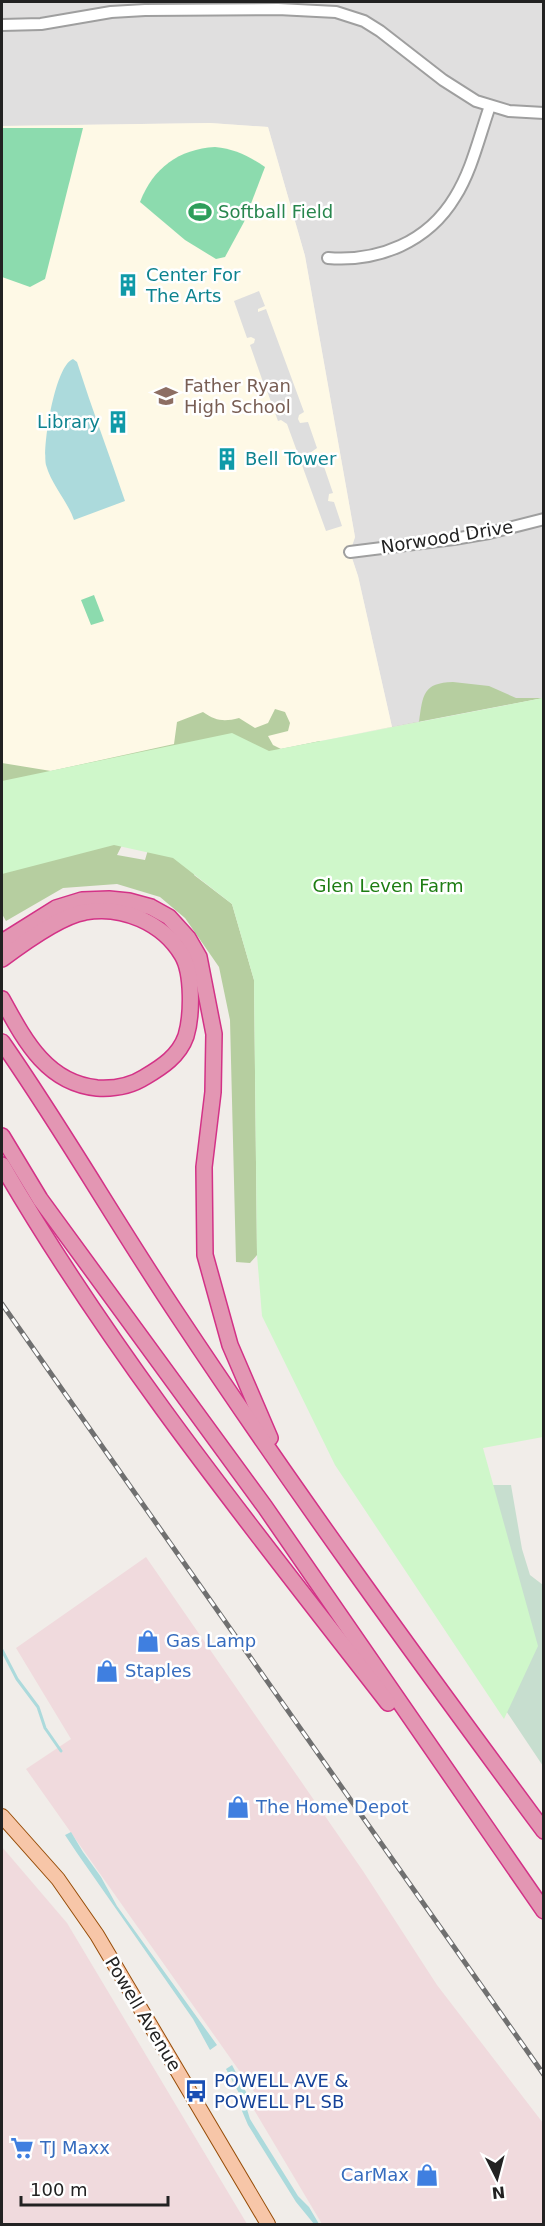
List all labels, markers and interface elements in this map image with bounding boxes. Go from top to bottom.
sports icon: Softball Field [187,199,213,225]
place label: Softball Field [218,201,333,222]
place label: Center For The Arts [145,264,241,306]
building icon: Center For The Arts [115,272,141,298]
place label: Father Ryan High School [184,375,291,417]
school or university icon: Father Ryan High School [153,383,179,409]
building icon: Library [105,409,131,435]
place label: Library [37,411,100,432]
building icon: Bell Tower [214,446,240,472]
place label: Bell Tower [245,448,337,469]
street label: Norwood Drive [379,516,515,557]
park label: Glen Leven Farm [312,875,464,896]
shop icon: Gas Lamp [135,1628,161,1654]
place label: Gas Lamp [166,1630,256,1651]
shop icon: Staples [94,1658,120,1684]
place label: Staples [125,1660,191,1681]
shop icon: The Home Depot [225,1794,251,1820]
place label: The Home Depot [255,1796,409,1817]
street label: Powell Avenue [101,1953,186,2075]
place label: POWELL AVE & POWELL PL SB [214,2070,349,2112]
bus stop icon: POWELL AVE & POWELL PL SB [183,2078,209,2104]
supermarket icon: TJ Maxx [9,2135,35,2161]
place label: TJ Maxx [39,2137,110,2158]
north arrow [467,2148,527,2208]
shop icon: CarMax [414,2162,440,2188]
place label: CarMax [341,2164,409,2185]
scale bar [21,2169,168,2207]
text: 100 m [30,2179,88,2200]
text: N [491,2182,506,2203]

